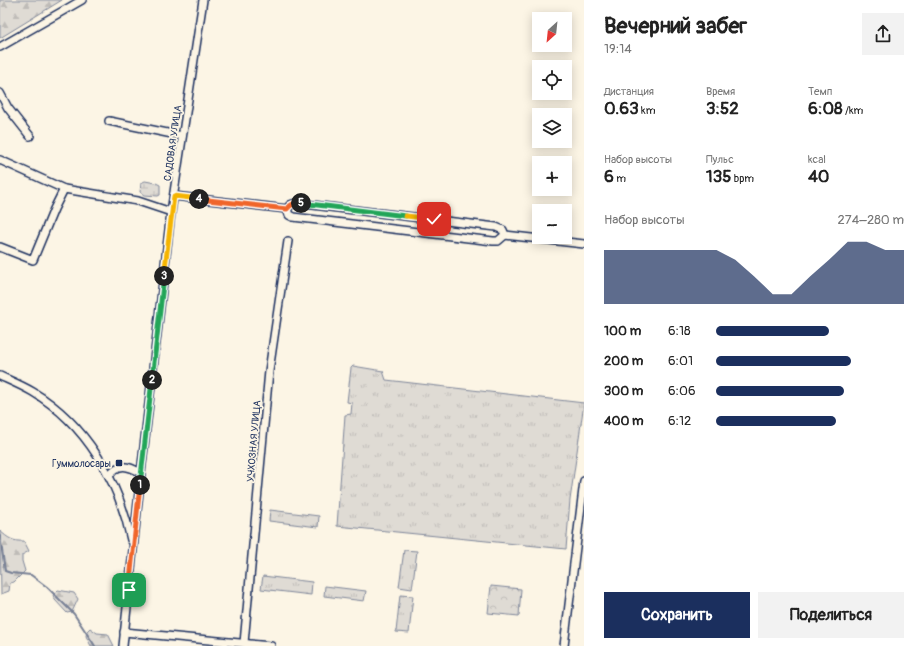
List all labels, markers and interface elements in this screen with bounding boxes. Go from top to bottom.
north arrow [532,12,572,52]
map controls [532,12,572,244]
text: Вечерний забег [604,12,747,40]
button: share [862,13,904,55]
text: 19:14 [604,41,632,57]
button: locate [532,60,572,100]
text: Дистанция [604,85,654,98]
text: Время [706,85,735,98]
text: Темп [808,85,832,98]
text: 0.63 [604,98,639,119]
text: 3:52 [706,98,739,119]
text: 6:08 [808,98,843,119]
street label: САДОВАЯ УЛИЦА [162,104,184,182]
text: km [639,104,655,117]
text: /km [843,104,863,117]
button: layers [532,108,572,148]
text: Набор высоты [604,153,672,166]
text: Пульс [706,153,734,166]
text: kcal [808,153,826,166]
button: + [532,156,572,196]
text: 6 [604,166,614,187]
text: 135 [706,166,731,187]
text: 40 [808,166,829,187]
text: m [614,172,626,185]
text: bpm [731,172,754,185]
pin: 4 [189,189,209,209]
text: 4 [196,192,202,205]
pin: 5 [291,193,311,213]
text: 5 [298,196,304,209]
pin [417,202,451,236]
button: − [532,204,572,244]
icon: check [423,208,445,230]
text: Набор высоты [604,212,685,228]
text: 274–280 m [838,212,904,228]
pin: 3 [154,266,174,286]
text: 3 [161,269,167,282]
text: 100 m [604,323,641,339]
text: 6:18 [668,323,691,339]
text: 200 m [604,353,643,369]
text: 6:01 [668,353,693,369]
pin: 2 [142,370,162,390]
text: 2 [149,373,155,386]
text: 300 m [604,383,643,399]
text: 6:06 [668,383,695,399]
street label: УЧХОЗНАЯ УЛИЦА [244,399,264,483]
text: 400 m [604,413,644,429]
text: 6:12 [668,413,691,429]
place label: Гуммолосары [52,458,111,470]
marker: Гуммолосары [114,458,124,468]
pin: 1 [130,475,150,495]
text: 1 [138,478,142,491]
pin [112,573,146,607]
icon: arrive [118,579,140,601]
button: Сохранить [604,592,750,638]
button: Поделиться [758,592,904,638]

